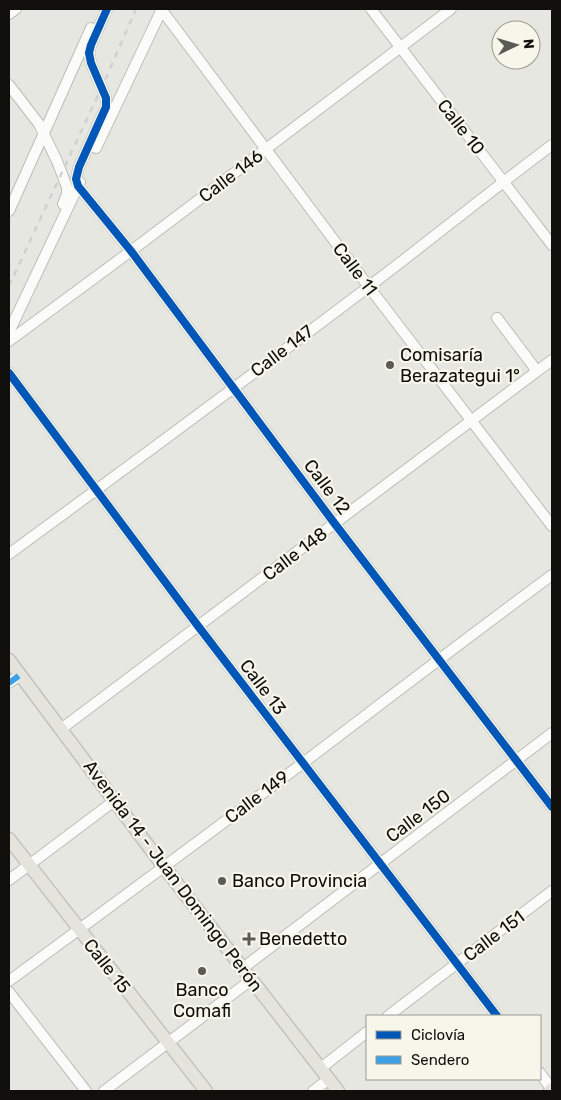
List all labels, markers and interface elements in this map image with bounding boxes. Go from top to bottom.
north arrow [491,20,541,70]
text: N [520,38,537,50]
street label: Calle 10 [433,95,489,159]
street label: Calle 146 [194,145,268,207]
street label: Calle 11 [328,238,382,300]
street label: Calle 147 [246,320,318,382]
place label: Comisaría Berazategui 1° [400,344,520,387]
marker: Comisaría Berazategui 1° [384,359,396,371]
street label: Calle 12 [299,455,355,519]
street label: Calle 148 [258,522,332,586]
street label: Calle 13 [235,655,291,719]
street label: Avenida 14 - Juan Domingo Perón [79,756,267,996]
street label: Calle 149 [221,766,293,828]
street label: Calle 150 [381,785,455,847]
place label: Banco Provincia [232,870,367,892]
marker: Banco Provincia [216,875,228,887]
street label: Calle 151 [459,906,529,966]
place label: Benedetto [259,928,347,950]
marker: Benedetto [243,933,255,945]
street label: Calle 15 [79,934,135,998]
marker: Banco Comafi [196,965,208,977]
place label: Banco Comafi [173,979,231,1022]
legend [366,1015,541,1080]
text: Ciclovía [411,1026,465,1044]
text: Sendero [411,1051,469,1069]

